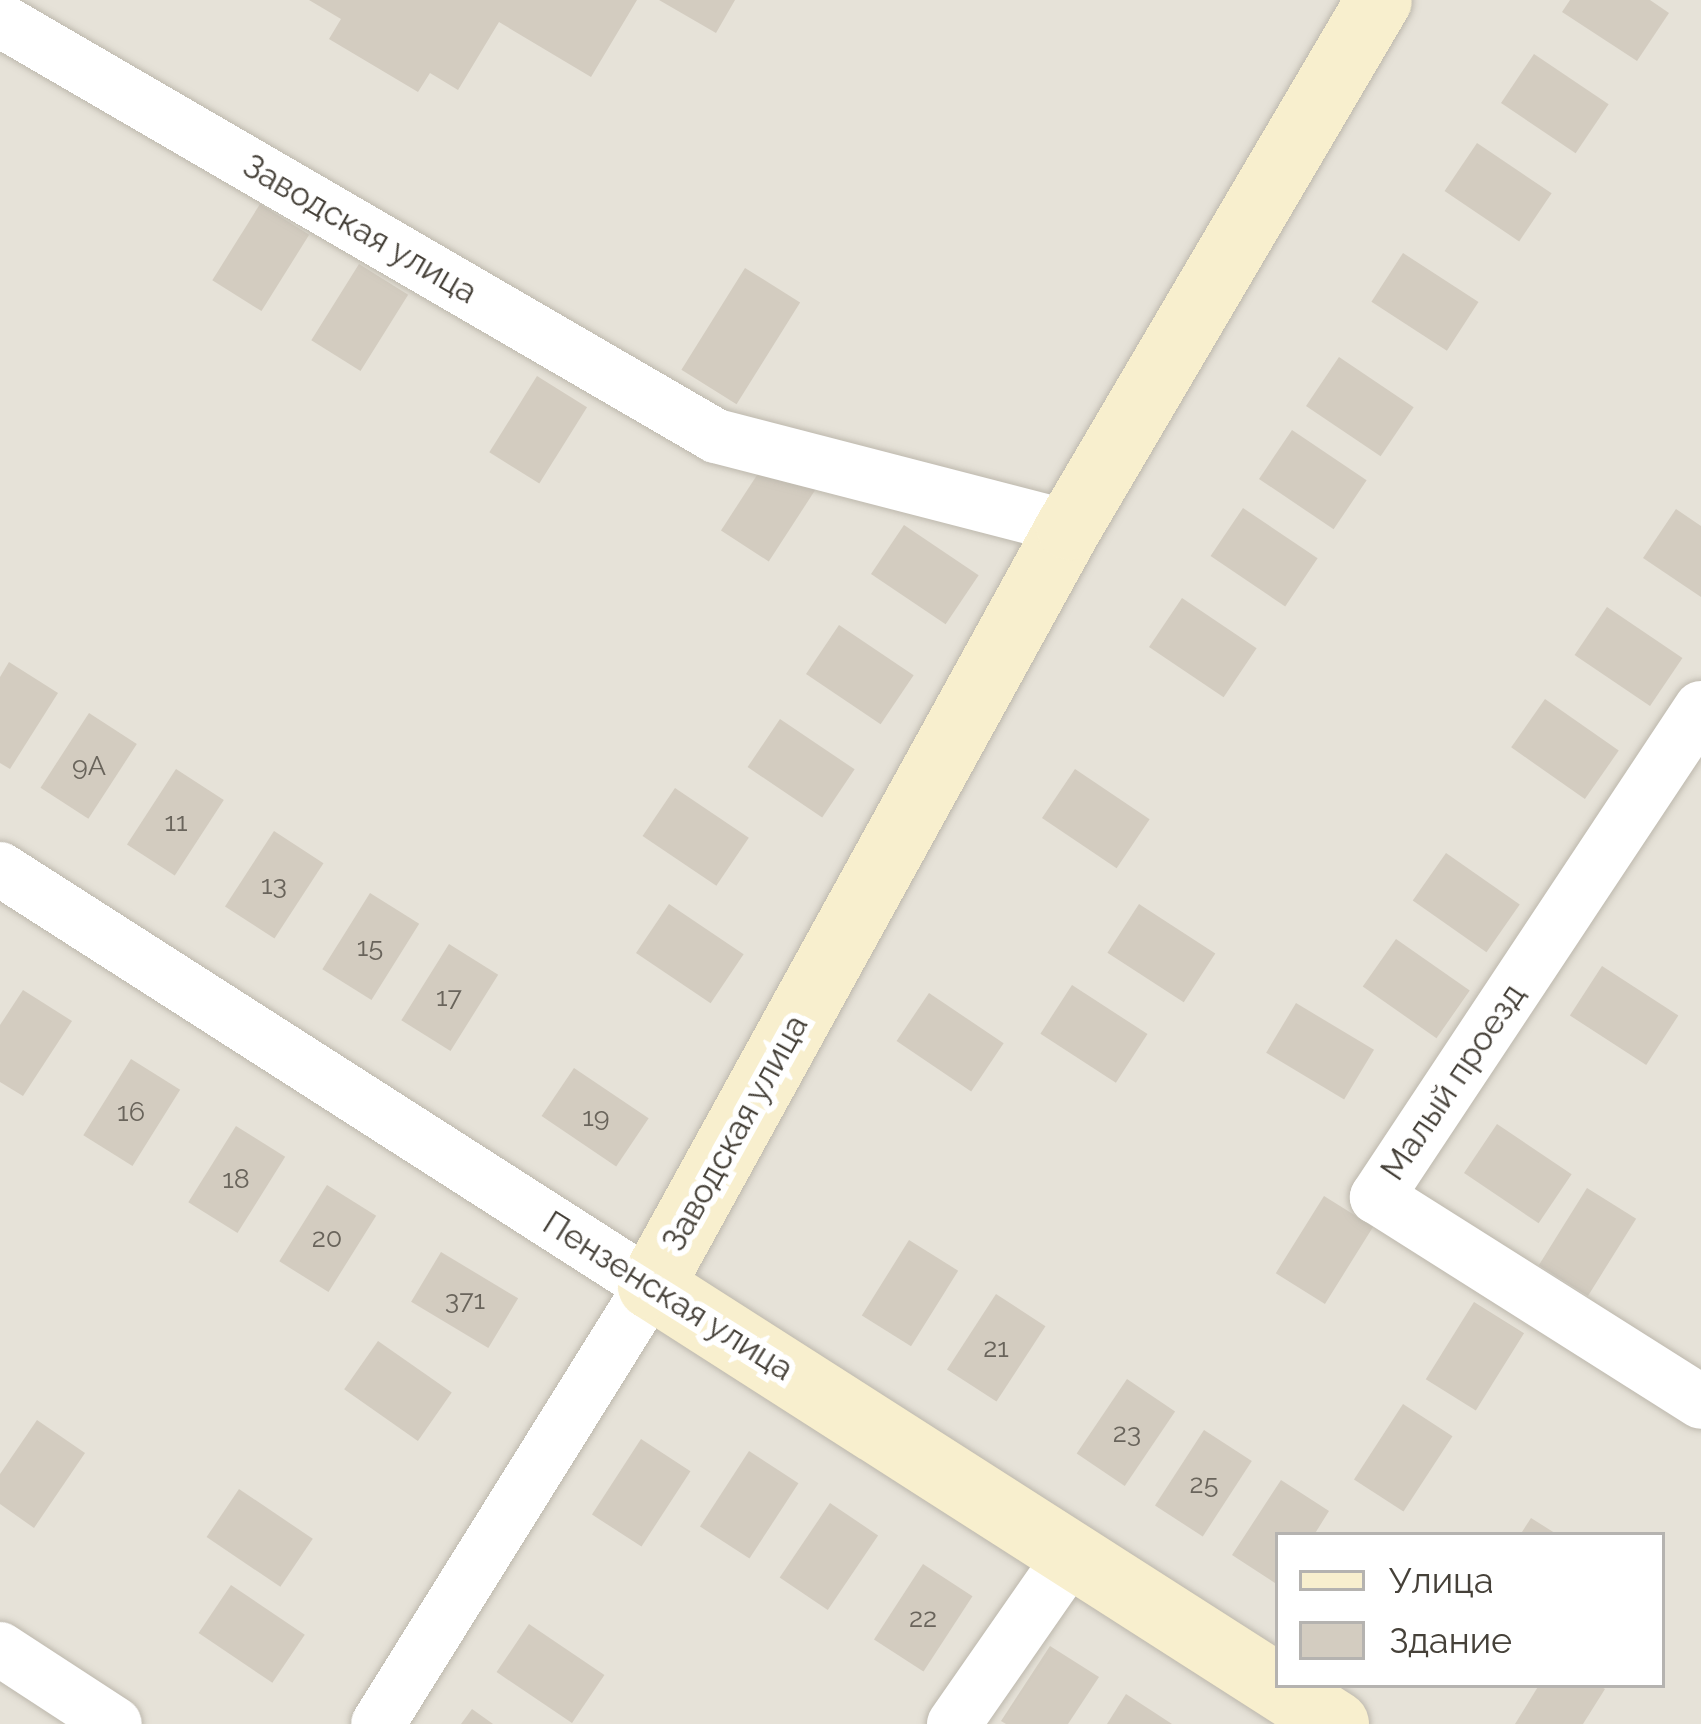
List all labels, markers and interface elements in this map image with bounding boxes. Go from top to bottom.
street label: Заводская улица [236,146,484,312]
house number: 9А [72,750,106,782]
house number: 11 [164,806,188,838]
house number: 13 [261,869,287,901]
house number: 15 [357,931,383,963]
street label: Малый проезд [1373,976,1533,1188]
house number: 17 [436,981,462,1013]
street label: Заводская улица [654,1008,816,1258]
house number: 16 [117,1096,145,1128]
house number: 19 [582,1101,610,1133]
house number: 18 [222,1163,250,1195]
street label: Пензенская улица [535,1203,801,1389]
house number: 20 [312,1222,342,1254]
house number: 371 [445,1284,485,1316]
house number: 21 [983,1332,1009,1364]
house number: 23 [1113,1417,1141,1449]
house number: 25 [1190,1468,1218,1500]
legend [1275,1532,1665,1688]
text: Улица [1389,1559,1494,1601]
house number: 22 [909,1602,937,1634]
text: Здание [1389,1619,1512,1661]

